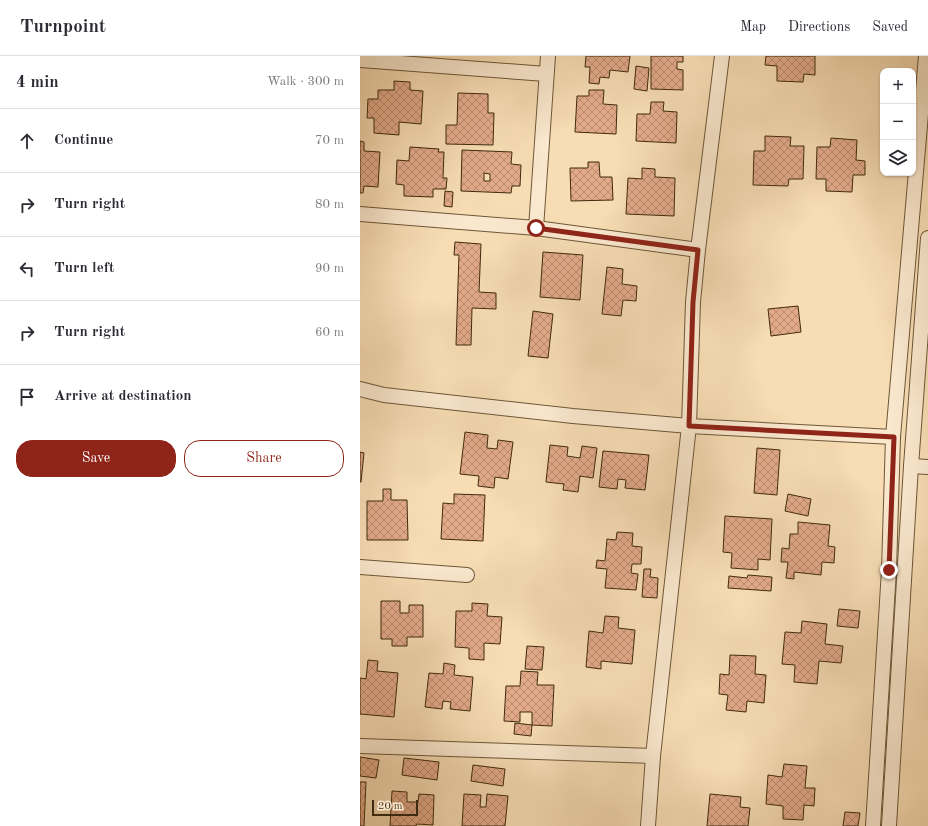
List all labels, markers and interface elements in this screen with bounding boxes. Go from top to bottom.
text: Turnpoint [20,18,106,37]
text: Map [740,20,766,34]
text: Directions [788,20,850,34]
text: Saved [872,20,908,34]
map controls [880,68,916,176]
button: + [880,68,916,104]
text: 4 min [16,74,59,91]
text: Walk · 300 m [267,75,344,88]
button: − [880,104,916,140]
icon: ahead [16,130,38,152]
text: Continue [54,133,113,148]
text: 70 m [315,134,344,147]
button: layers [880,140,916,176]
icon: right [16,194,38,216]
text: Turn right [54,197,125,212]
text: 80 m [315,198,344,211]
route start [527,219,545,237]
icon: left [16,258,38,280]
text: Turn left [54,261,114,276]
text: 90 m [315,262,344,275]
icon: right [16,322,38,344]
text: Turn right [54,325,125,340]
text: 60 m [315,326,344,339]
icon: arrive [16,386,38,408]
text: Arrive at destination [54,389,192,404]
button: Save [16,440,176,477]
button: Share [184,440,344,477]
route end [880,561,898,579]
scale bar [372,798,418,817]
text: 20 m [378,801,403,812]

